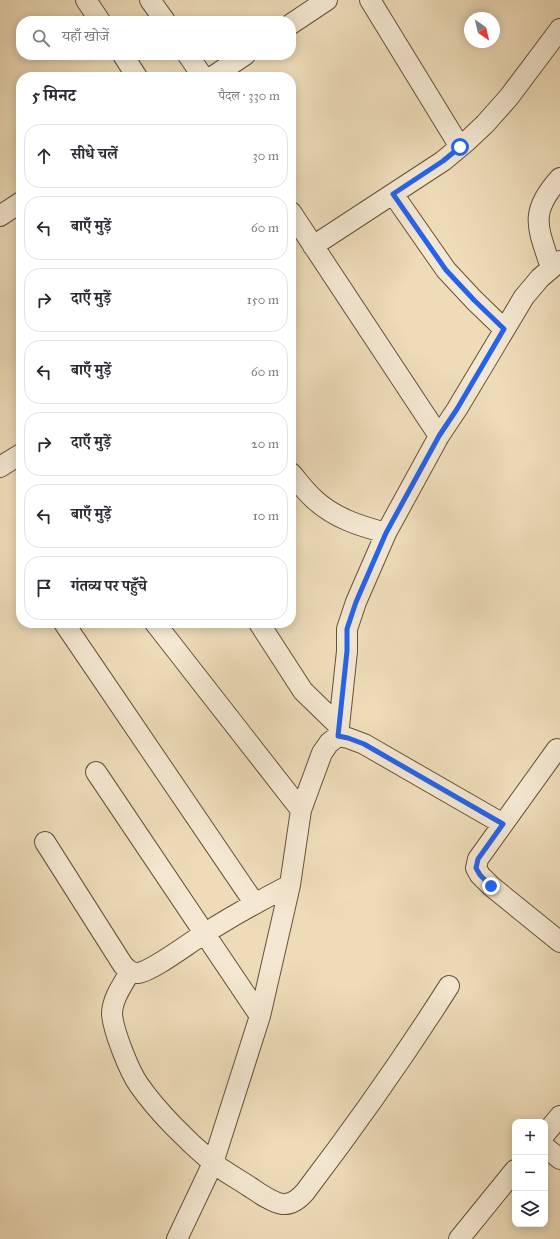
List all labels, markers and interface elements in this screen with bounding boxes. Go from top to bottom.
north arrow [464,12,500,48]
search box [16,16,296,60]
icon: search [30,27,52,49]
text: यहाँ खोजें [62,27,109,45]
text: 5 मिनट [32,85,76,106]
text: पैदल · 330 m [219,88,280,104]
route start [451,138,469,156]
icon: ahead [33,145,55,167]
text: सीधे चलें [71,145,118,163]
text: 30 m [253,148,279,164]
icon: left [33,217,55,239]
text: बाएँ मुड़ें [71,217,111,235]
text: 60 m [251,220,279,236]
icon: right [33,289,55,311]
text: दाएँ मुड़ें [71,289,111,307]
text: 150 m [247,292,279,308]
icon: left [33,361,55,383]
text: बाएँ मुड़ें [71,361,111,379]
text: 60 m [251,364,279,380]
icon: right [33,433,55,455]
text: दाएँ मुड़ें [71,433,111,451]
text: 20 m [251,436,279,452]
icon: left [33,505,55,527]
text: बाएँ मुड़ें [71,505,111,523]
text: 10 m [253,508,279,524]
icon: arrive [33,577,55,599]
text: गंतव्य पर पहुँचे [71,577,147,595]
route end [482,877,500,895]
map controls [512,1119,548,1227]
button: + [512,1119,548,1155]
button: − [512,1155,548,1191]
button: layers [512,1191,548,1227]

